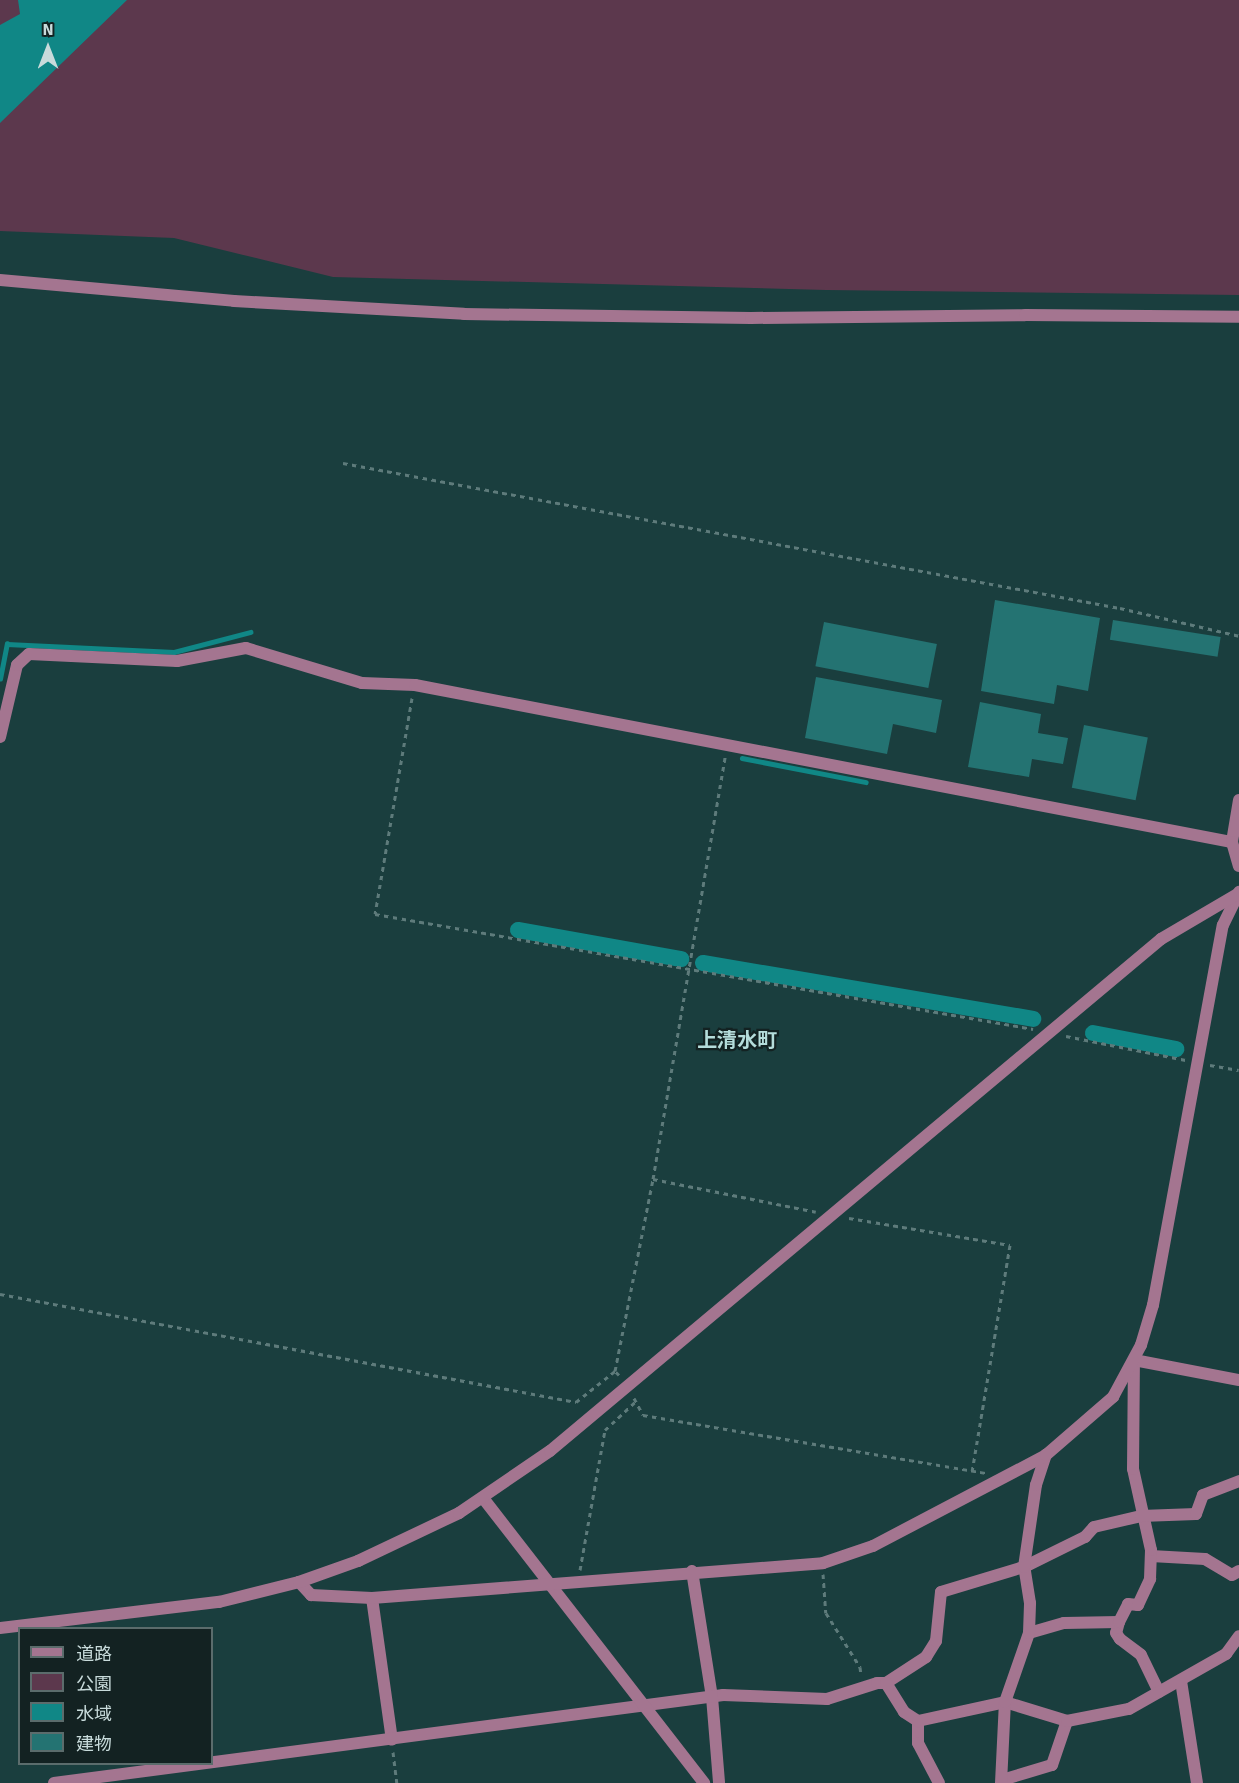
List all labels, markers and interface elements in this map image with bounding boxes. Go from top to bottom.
north arrow [18,18,78,78]
text: N [42,20,54,40]
district label: 上清水町 [697,1028,777,1052]
legend [18,1627,213,1765]
text: 道路 [76,1643,112,1665]
text: 公園 [76,1673,112,1695]
text: 水域 [76,1703,112,1725]
text: 建物 [76,1733,112,1755]

